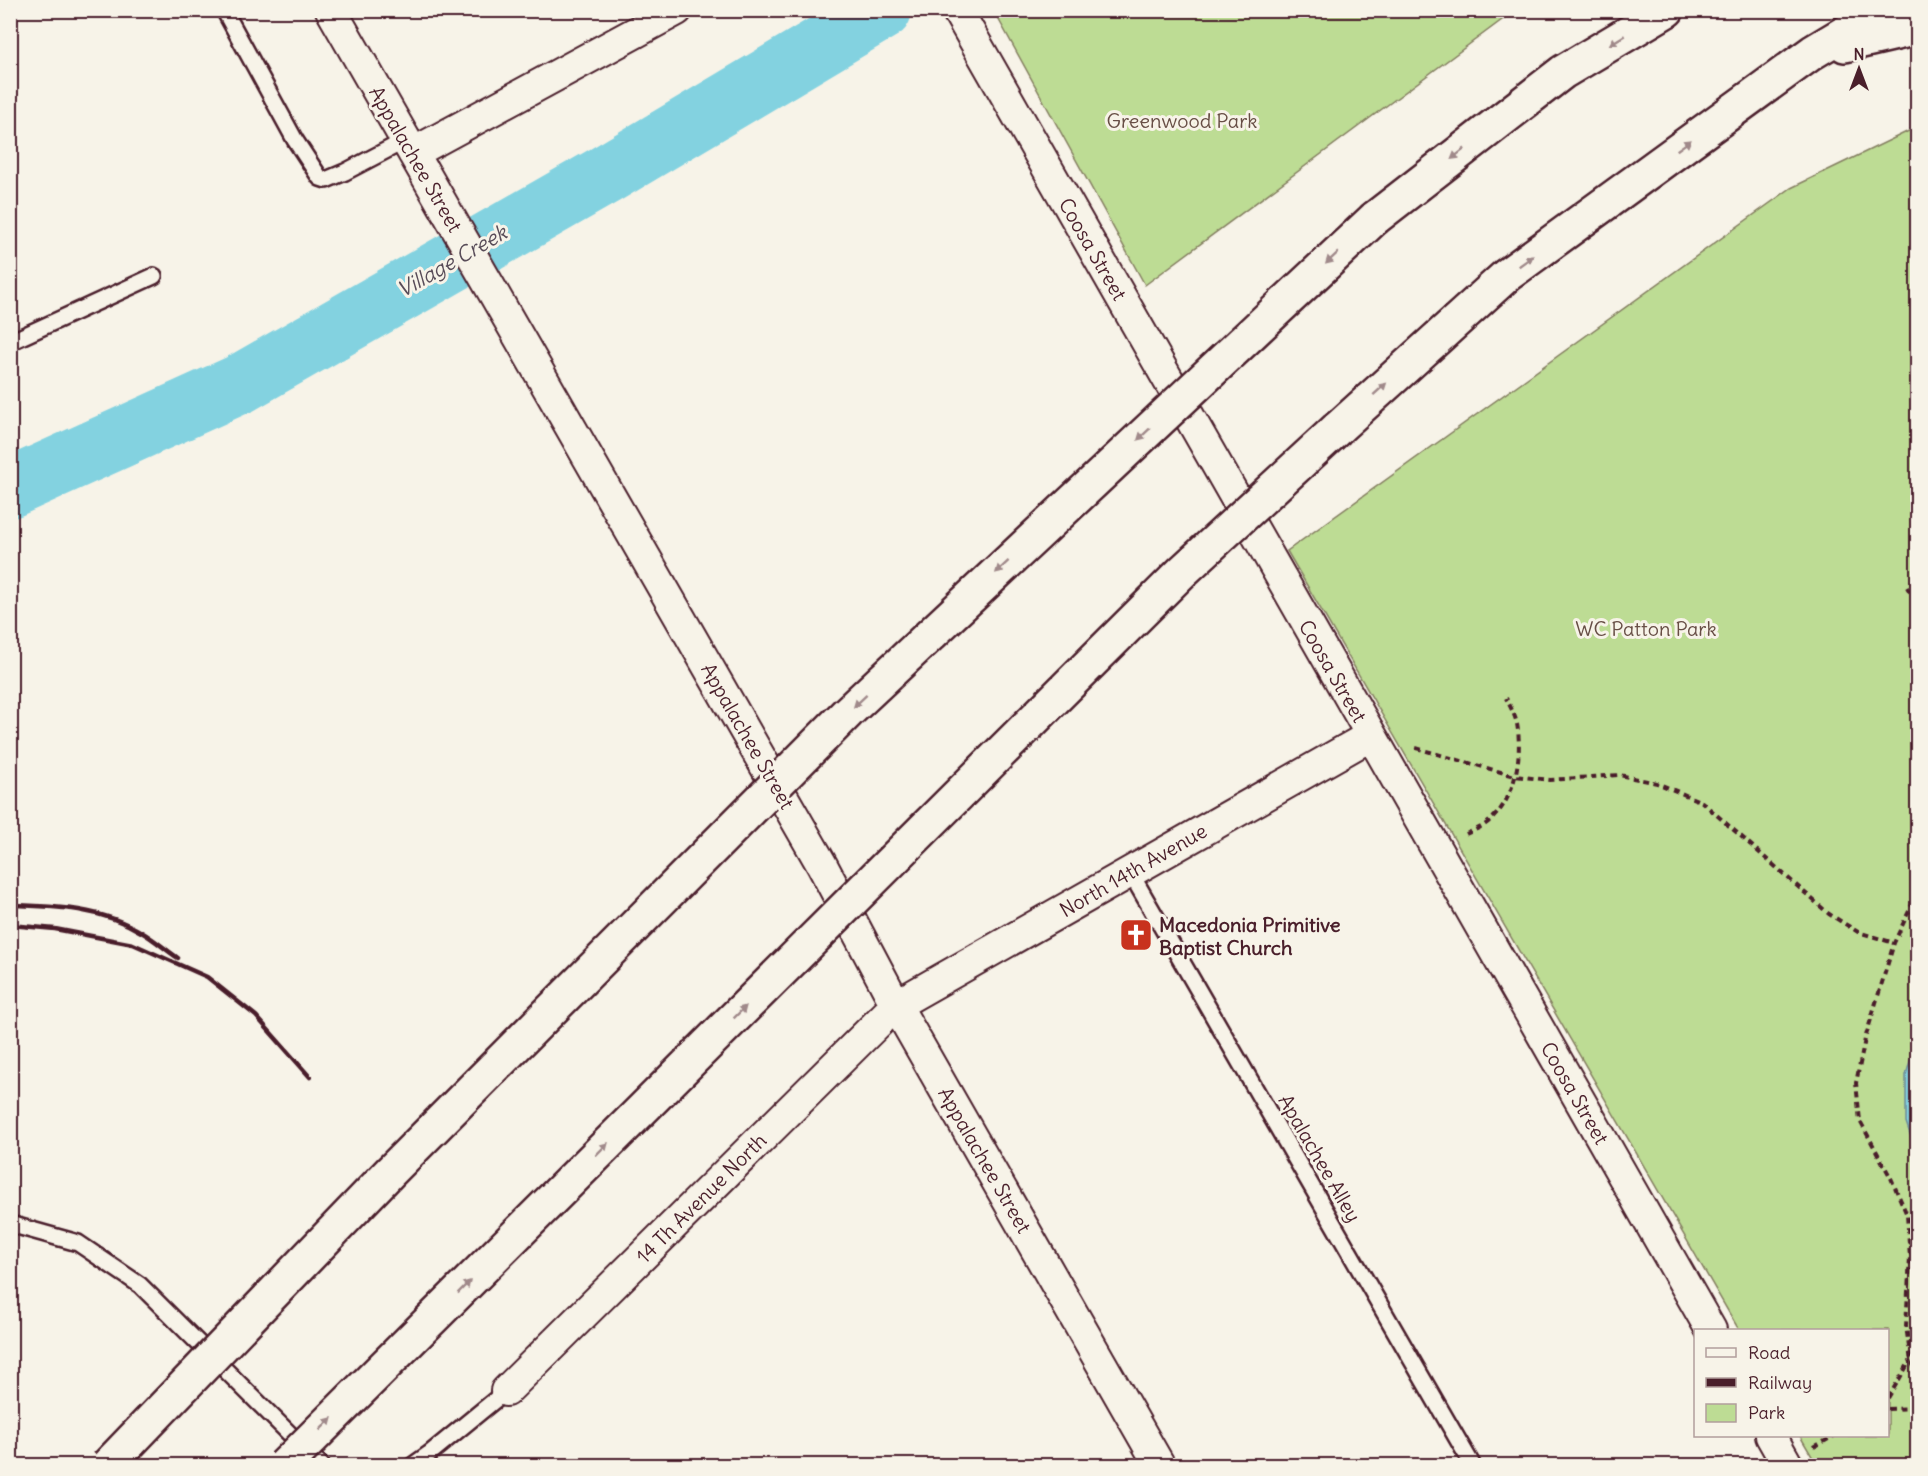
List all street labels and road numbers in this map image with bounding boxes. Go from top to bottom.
street label: Appalachee Street [364,82,468,237]
street label: Coosa Street [1054,193,1132,305]
street label: Coosa Street [1294,615,1372,727]
street label: Appalachee Street [696,659,800,814]
street label: North 14th Avenue [1055,818,1211,922]
street label: Coosa Street [1536,1037,1614,1149]
street label: Appalachee Street [933,1083,1037,1238]
street label: Apalachee Alley [1273,1090,1367,1226]
street label: 14 Th Avenue North [631,1128,771,1268]

